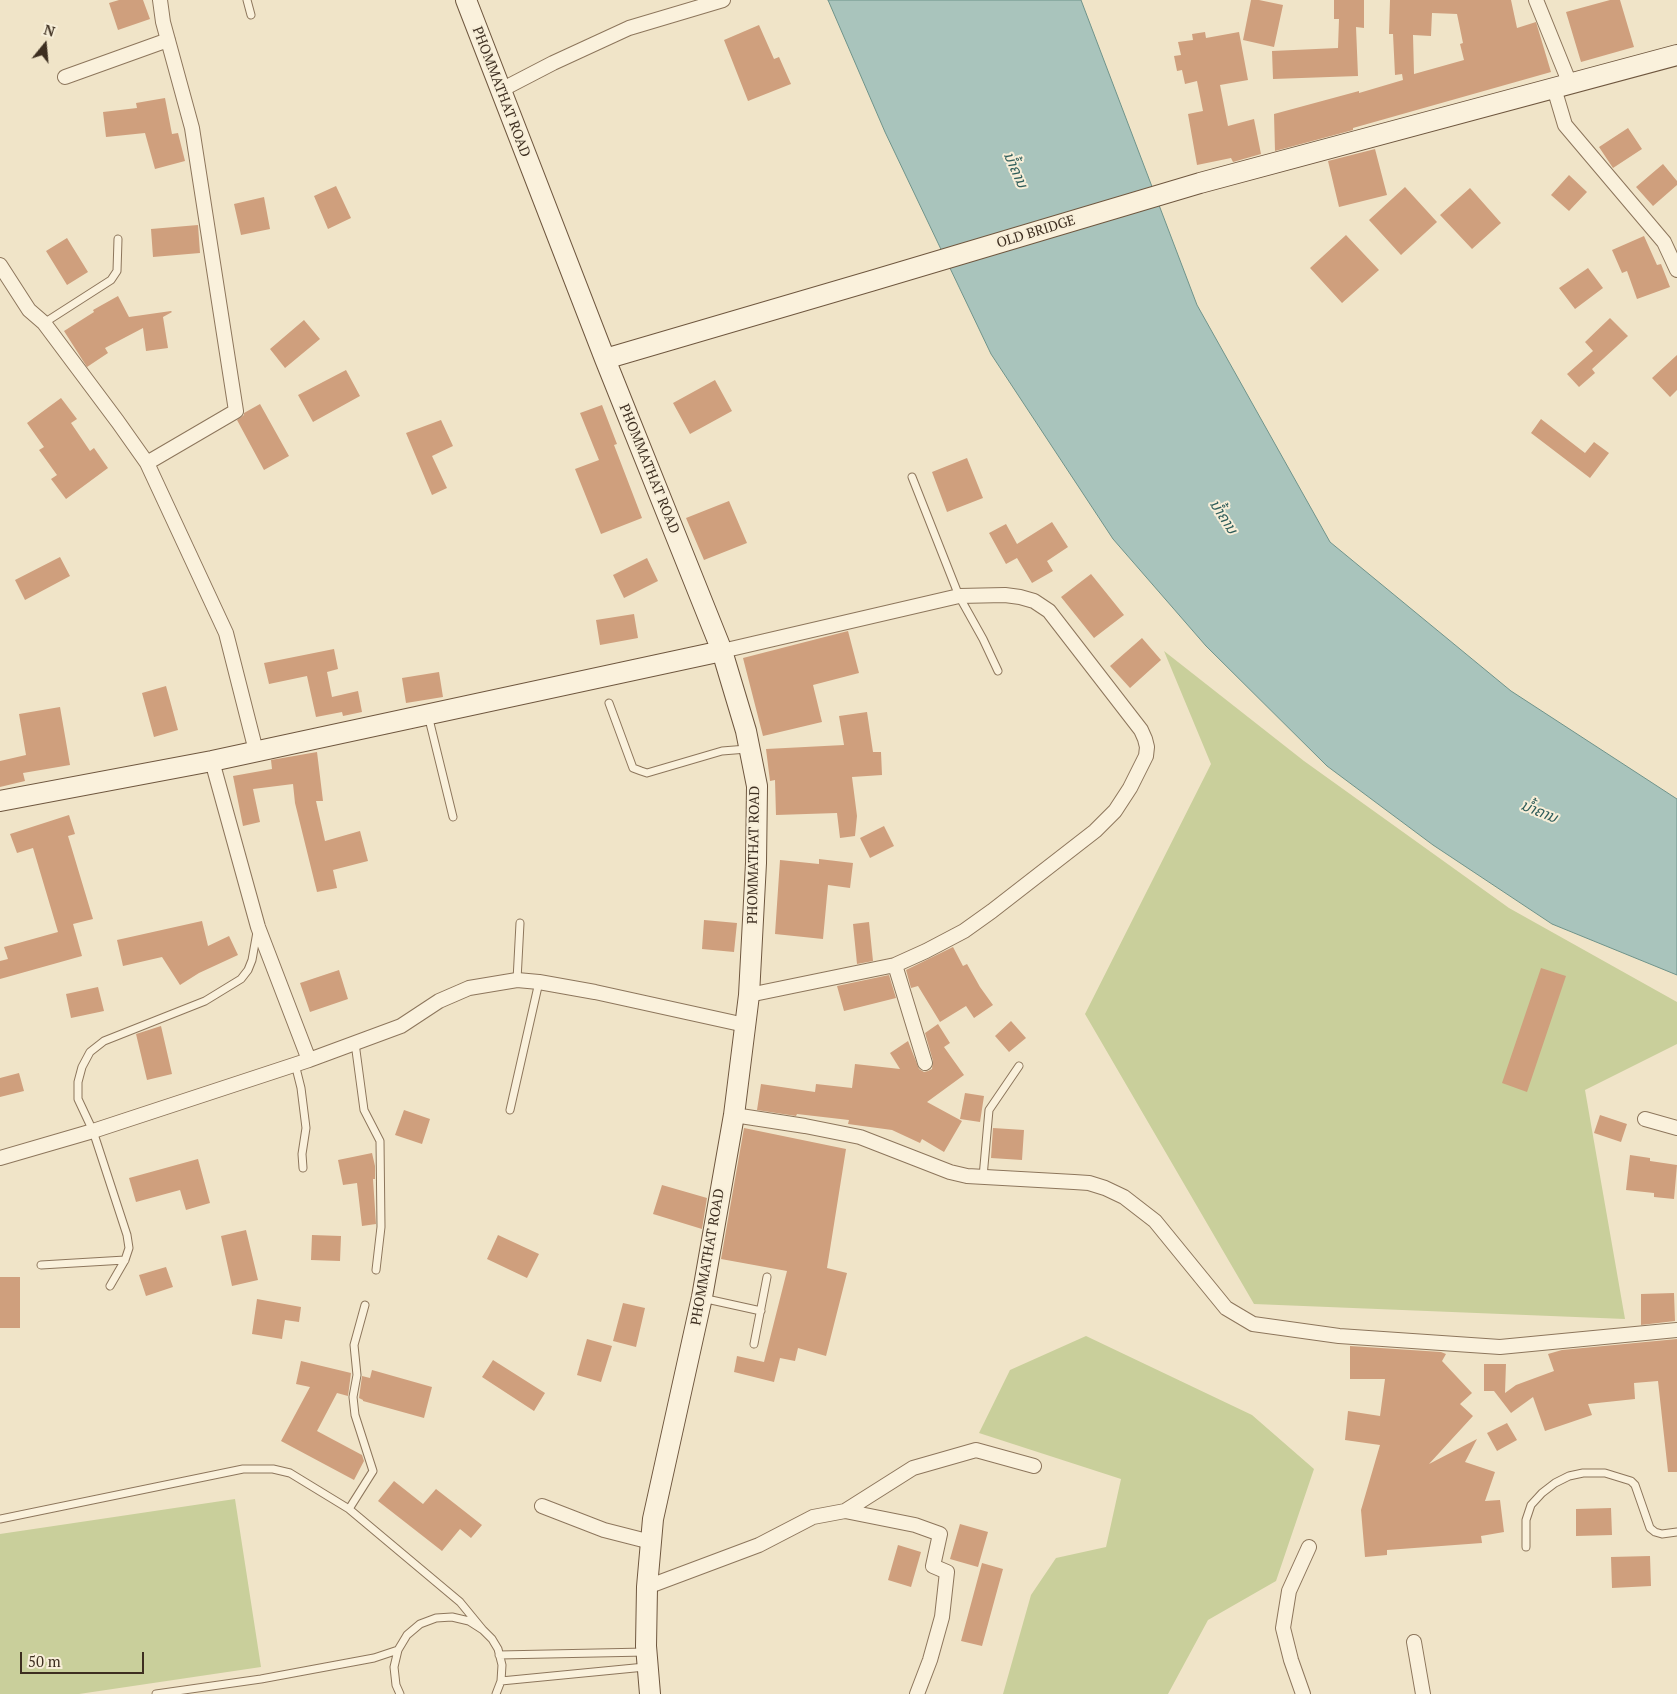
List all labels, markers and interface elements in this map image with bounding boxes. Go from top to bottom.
north arrow [20,20,70,70]
text: N [42,20,57,41]
street label: PHOMMATHAT ROAD [468,24,534,160]
water label: ນ້ຳຄານ [999,149,1031,191]
street label: OLD BRIDGE [995,212,1077,252]
street label: PHOMMATHAT ROAD [615,402,683,536]
water label: ນ້ຳຄານ [1205,496,1241,538]
street label: PHOMMATHAT ROAD [744,786,764,924]
water label: ນ້ຳຄານ [1518,797,1560,827]
street label: PHOMMATHAT ROAD [688,1187,728,1327]
scale bar [22,1642,146,1674]
text: 50 m [28,1651,61,1671]

